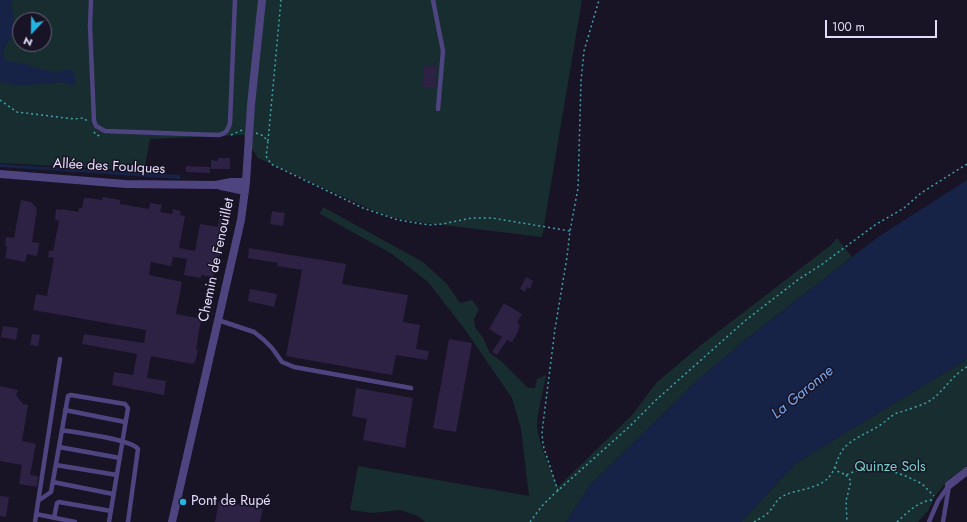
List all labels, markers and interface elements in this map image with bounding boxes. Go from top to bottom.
north arrow [12,12,52,52]
scale bar [827,12,939,38]
text: 100 m [832,18,865,36]
text: N [21,33,35,51]
street label: Allée des Foulques [52,156,166,178]
street label: Chemin de Fenouillet [196,196,238,324]
water label: La Garonne [768,363,838,423]
park label: Quinze Sols [854,460,926,476]
place label: Pont de Rupé [191,494,271,510]
marker: Pont de Rupé [178,497,188,507]

